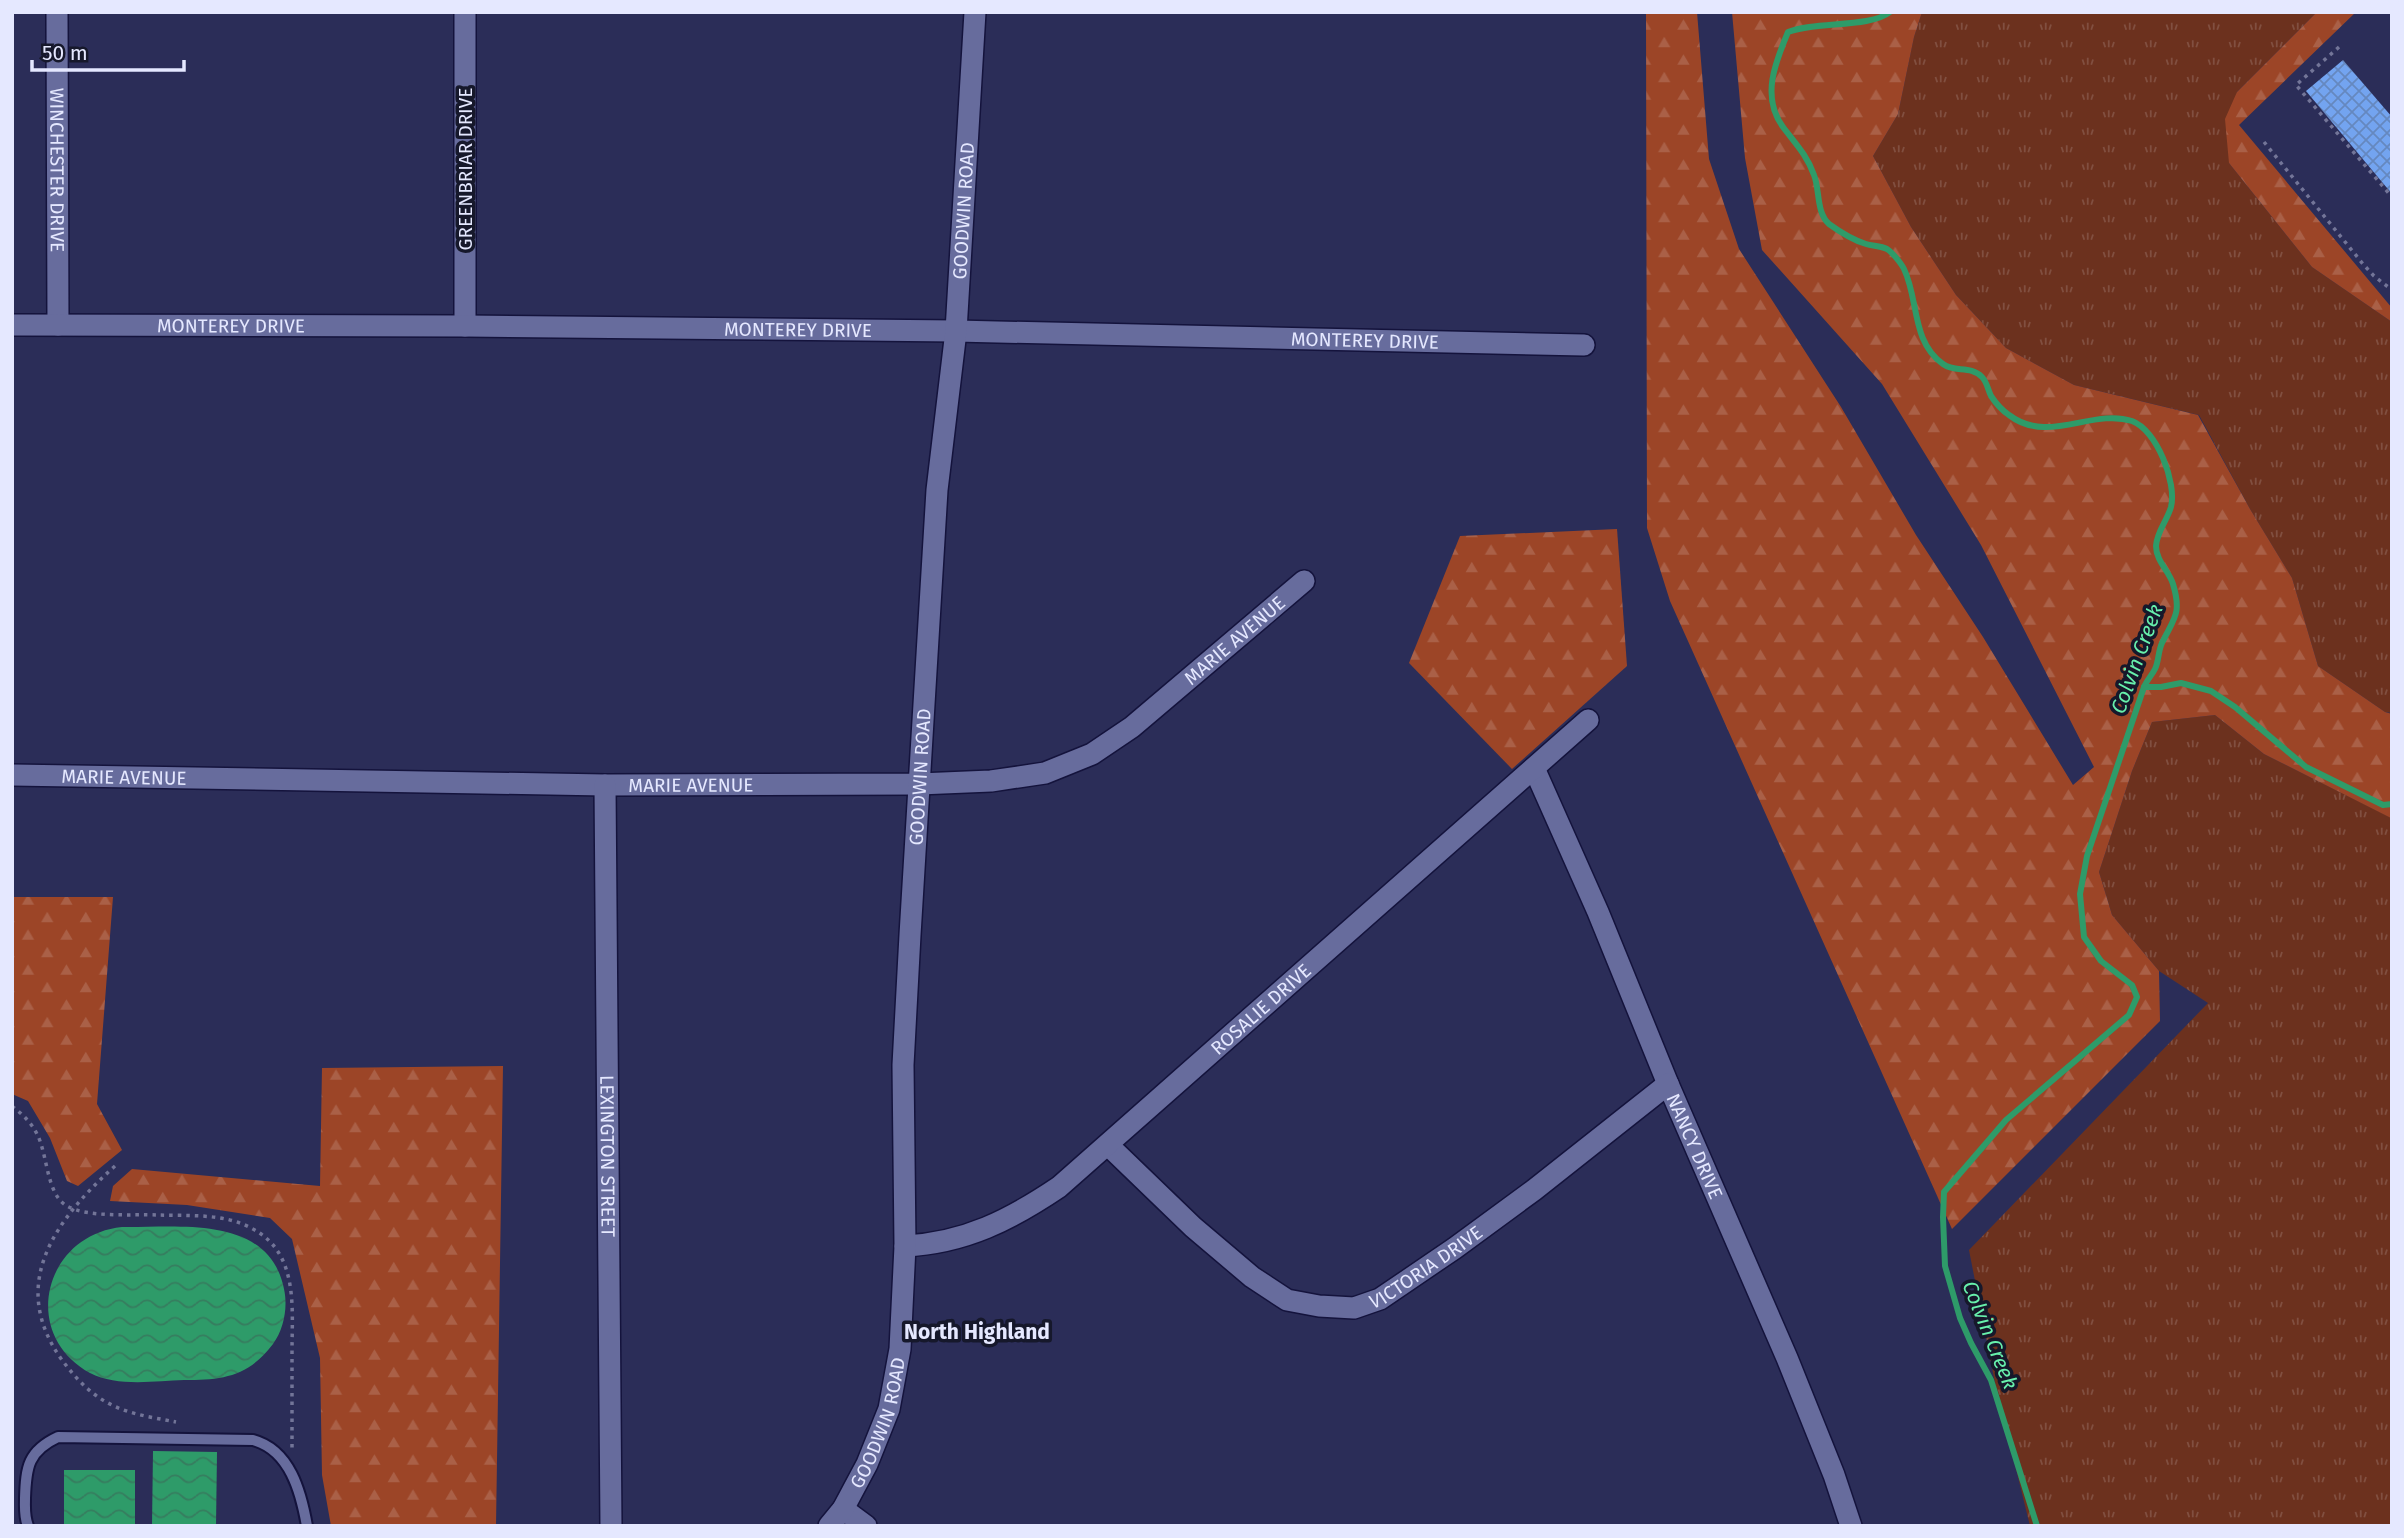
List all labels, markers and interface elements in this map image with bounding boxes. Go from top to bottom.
scale bar [32,28,184,72]
text: 50 m [42,40,88,66]
street label: WINCHESTER DRIVE [45,88,69,252]
street label: GREENBRIAR DRIVE [454,88,477,250]
street label: GOODWIN ROAD [948,142,979,280]
street label: MONTEREY DRIVE [157,314,305,338]
street label: MONTEREY DRIVE [724,318,872,342]
street label: MONTEREY DRIVE [1291,327,1439,354]
street label: MARIE AVENUE [1180,591,1290,690]
water label: Colvin Creek [2105,601,2169,717]
street label: GOODWIN ROAD [904,708,936,846]
street label: MARIE AVENUE [61,765,187,790]
street label: MARIE AVENUE [628,774,754,797]
street label: ROSALIE DRIVE [1206,959,1316,1060]
street label: LEXINGTON STREET [595,1075,620,1237]
street label: NANCY DRIVE [1662,1090,1728,1203]
street label: VICTORIA DRIVE [1366,1221,1487,1314]
water label: Colvin Creek [1956,1277,2024,1393]
district label: North Highland [904,1319,1050,1345]
street label: GOODWIN ROAD [845,1355,910,1492]

